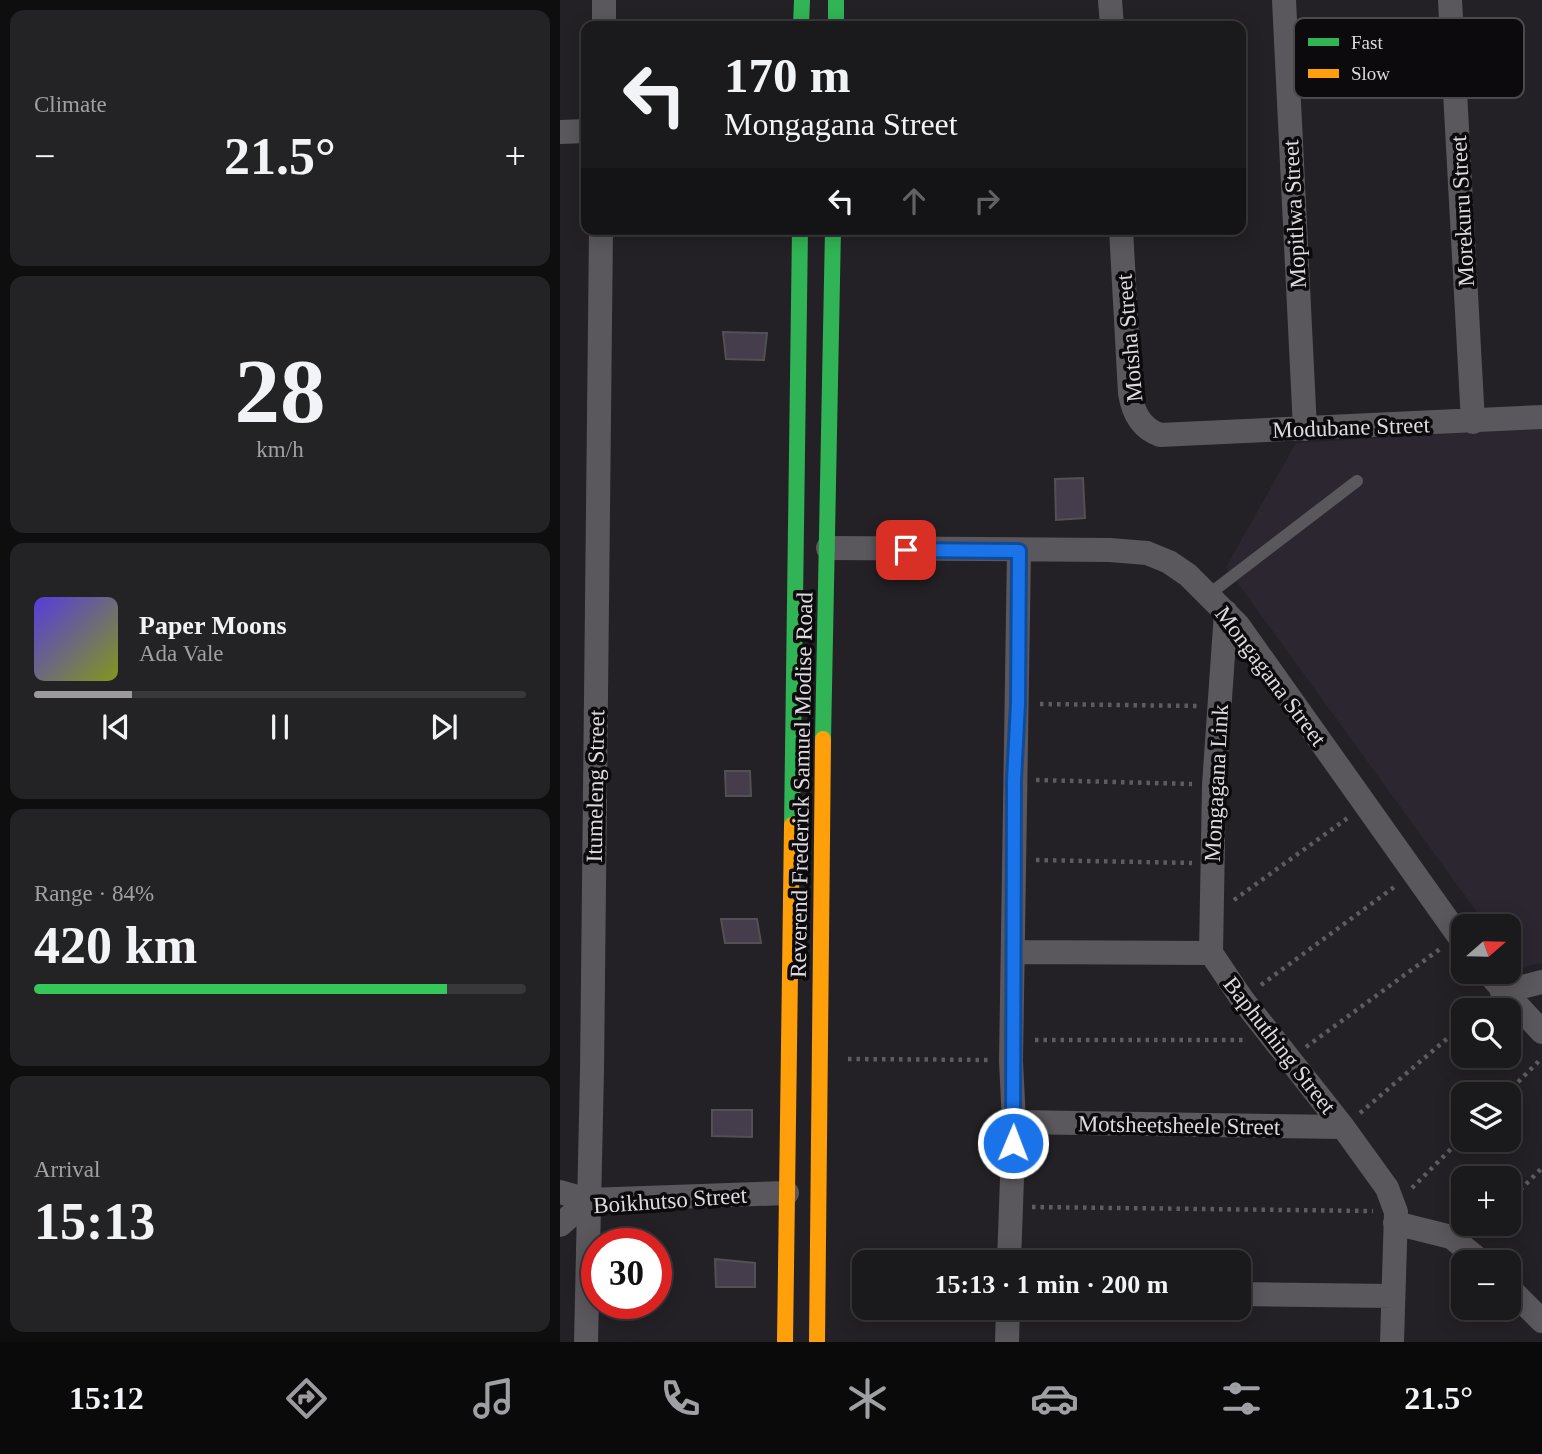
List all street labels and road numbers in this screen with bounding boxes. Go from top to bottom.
street label: Morekuru Street [1446,134,1479,287]
street label: Mopitlwa Street [1278,138,1311,289]
street label: Motsha Street [1111,272,1148,403]
street label: Modubane Street [1272,412,1431,443]
street label: Reverend Frederick Samuel Modise Road [786,591,817,978]
street label: Mongagana Street [1210,602,1331,751]
street label: Mongagana Link [1200,703,1233,862]
street label: Itumeleng Street [582,709,609,863]
street label: Baphuthing Street [1218,972,1341,1119]
street label: Motsheetsheele Street [1078,1111,1281,1140]
street label: Boikhutso Street [592,1183,748,1218]

